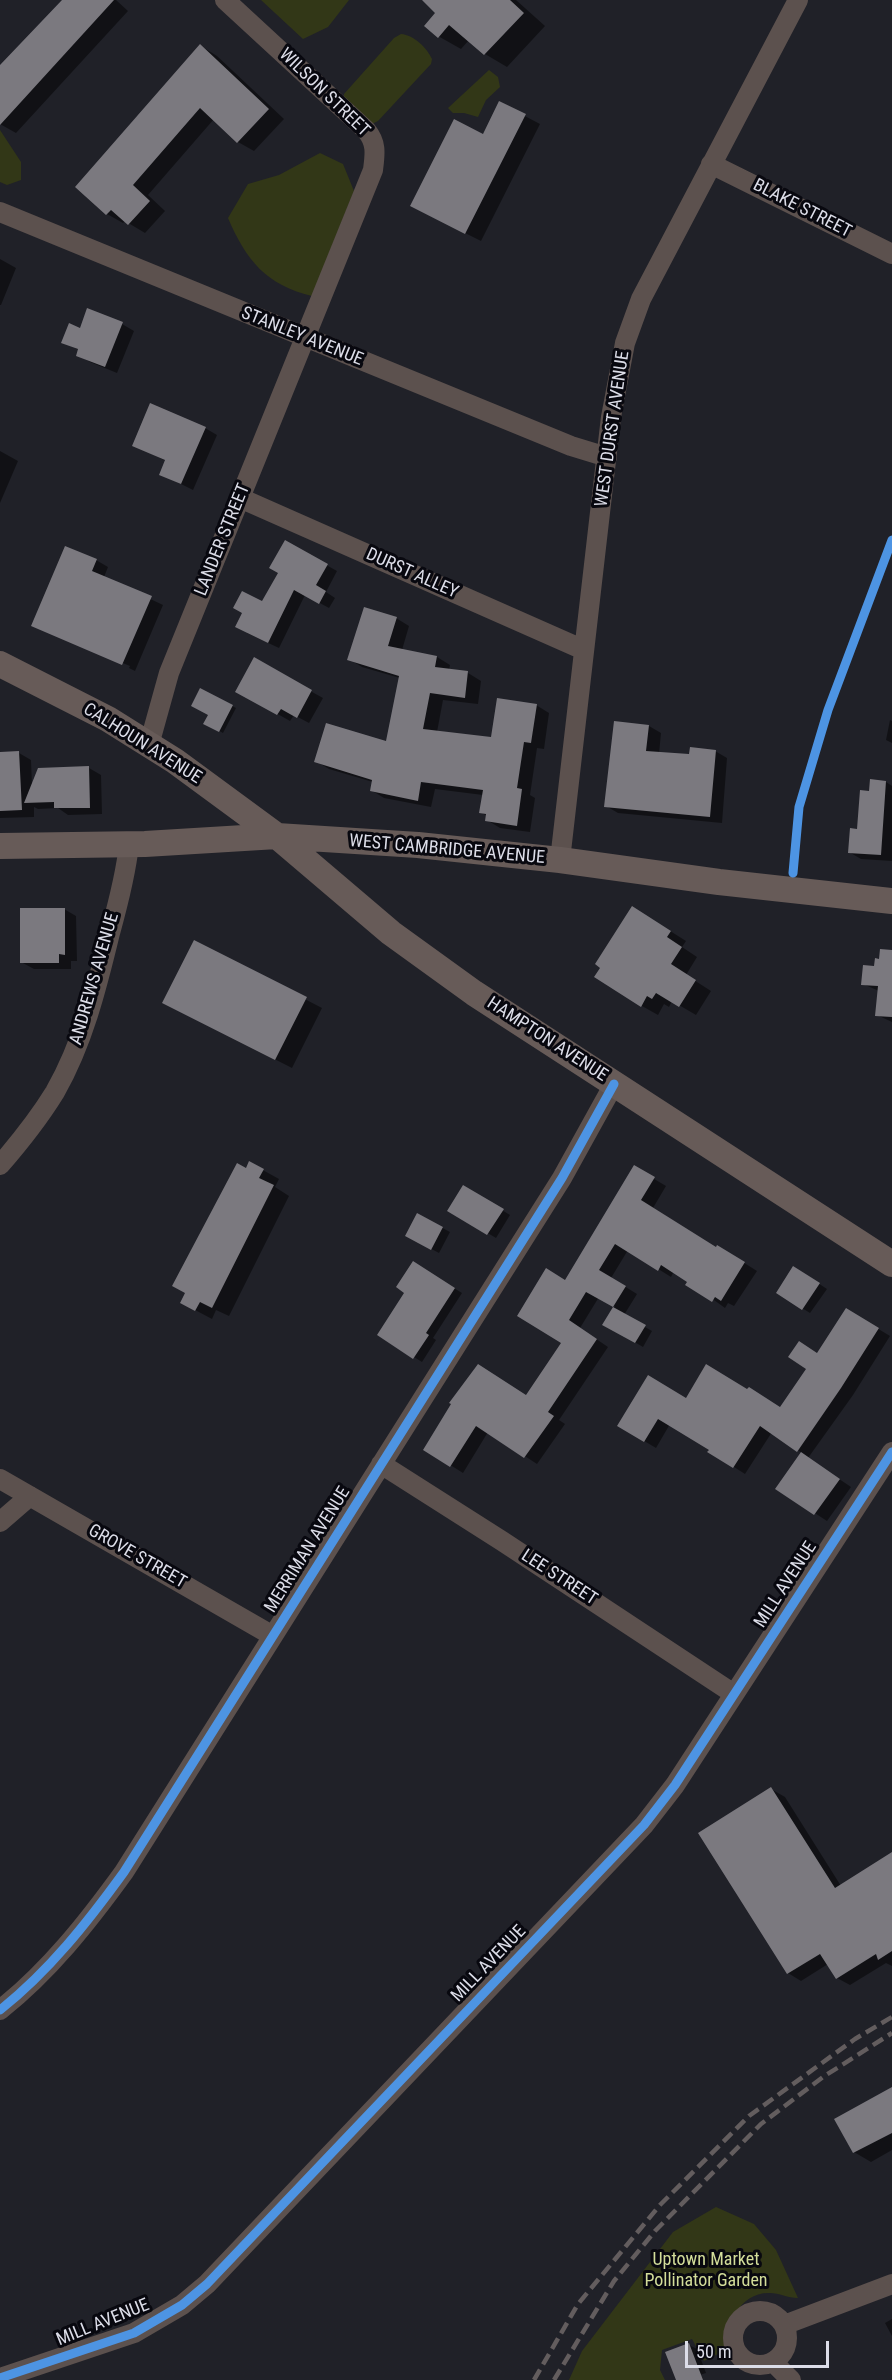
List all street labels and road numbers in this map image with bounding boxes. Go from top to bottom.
street label: WILSON STREET [274,44,374,142]
street label: BLAKE STREET [749,175,855,243]
street label: STANLEY AVENUE [238,303,366,371]
street label: WEST DURST AVENUE [591,350,635,508]
street label: LANDER STREET [191,481,255,599]
street label: DURST ALLEY [363,544,461,604]
street label: CALHOUN AVENUE [79,699,205,789]
street label: WEST CAMBRIDGE AVENUE [348,831,546,869]
street label: ANDREWS AVENUE [66,910,124,1048]
street label: HAMPTON AVENUE [483,993,611,1087]
street label: MERRIMAN AVENUE [261,1483,355,1617]
street label: GROVE STREET [84,1520,190,1594]
street label: MILL AVENUE [750,1538,822,1632]
street label: LEE STREET [517,1545,601,1611]
street label: MILL AVENUE [447,1921,531,2007]
street label: MILL AVENUE [53,2295,153,2351]

